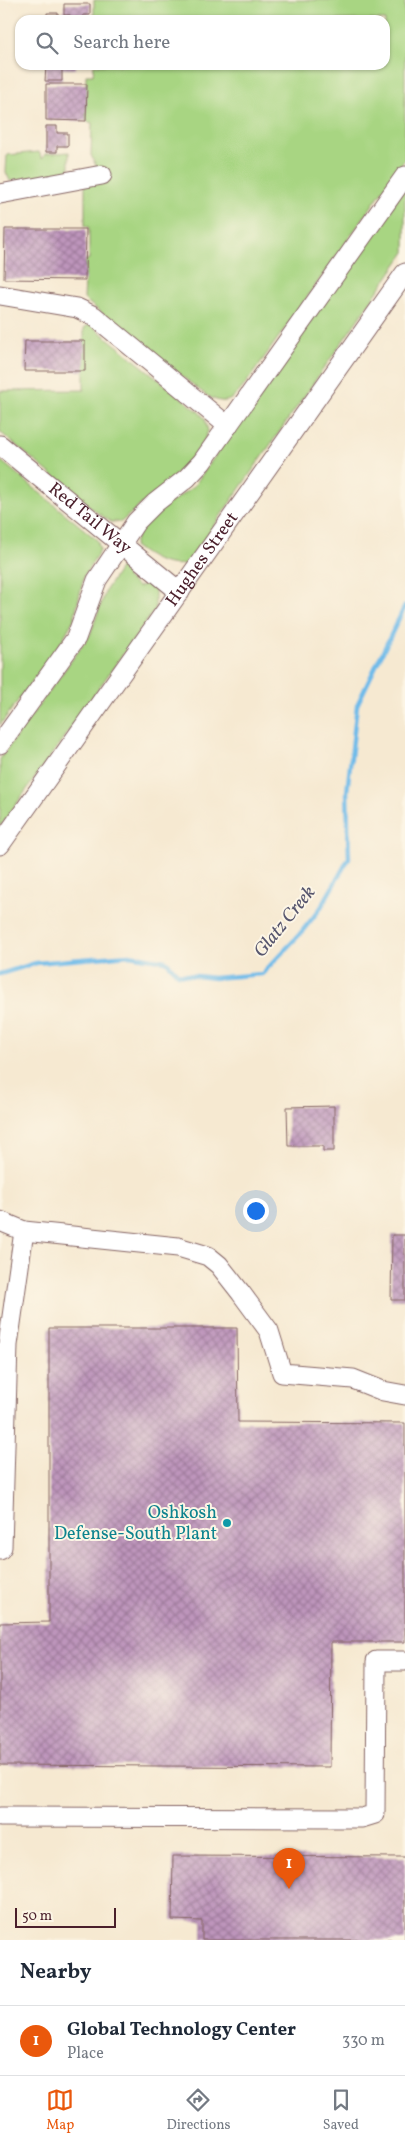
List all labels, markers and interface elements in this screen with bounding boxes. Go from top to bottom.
search box [15,15,390,70]
icon: search [33,29,61,57]
text: Search here [73,30,170,56]
street label: Red Tail Way [43,477,137,560]
street label: Hughes Street [160,507,244,612]
water label: Glatz Creek [248,881,322,963]
your location [243,1198,269,1224]
place label: Oshkosh Defense-South Plant [54,1501,217,1547]
marker: Oshkosh Defense-South Plant [221,1517,233,1529]
pin: 1 [273,1848,305,1889]
scale bar [15,1905,116,1928]
text: 50 m [22,1907,52,1926]
text: Nearby [20,1958,91,1987]
text: Global Technology Center [67,2017,296,2043]
text: 1 [33,2030,39,2052]
text: 330 m [342,2030,385,2052]
text: Place [67,2043,104,2065]
tab: Map [46,2086,74,2135]
tab: Directions [166,2086,231,2135]
tab: Saved [323,2086,359,2135]

